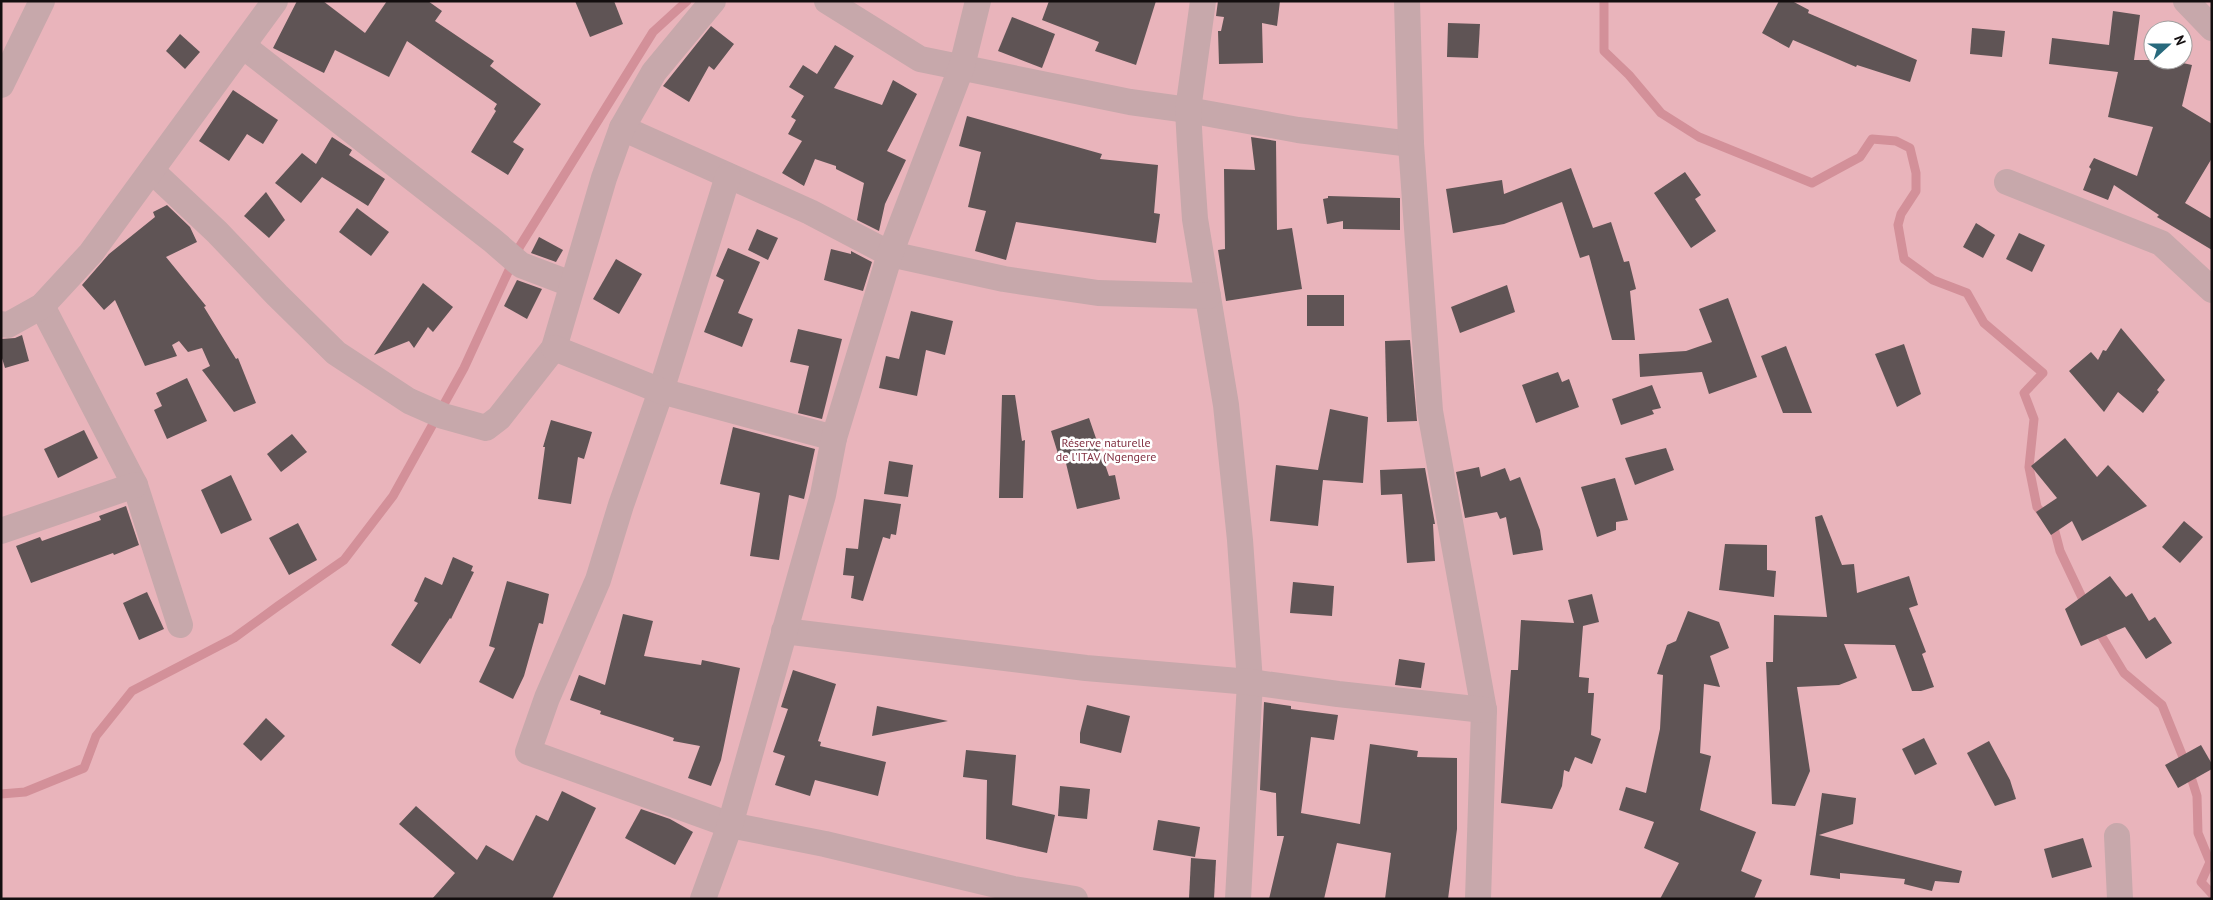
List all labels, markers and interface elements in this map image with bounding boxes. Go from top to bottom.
north arrow [2143,20,2193,70]
text: N [2170,33,2190,48]
park label: Réserve naturelle de l'ITAV (Ngengere [1056,435,1156,464]

